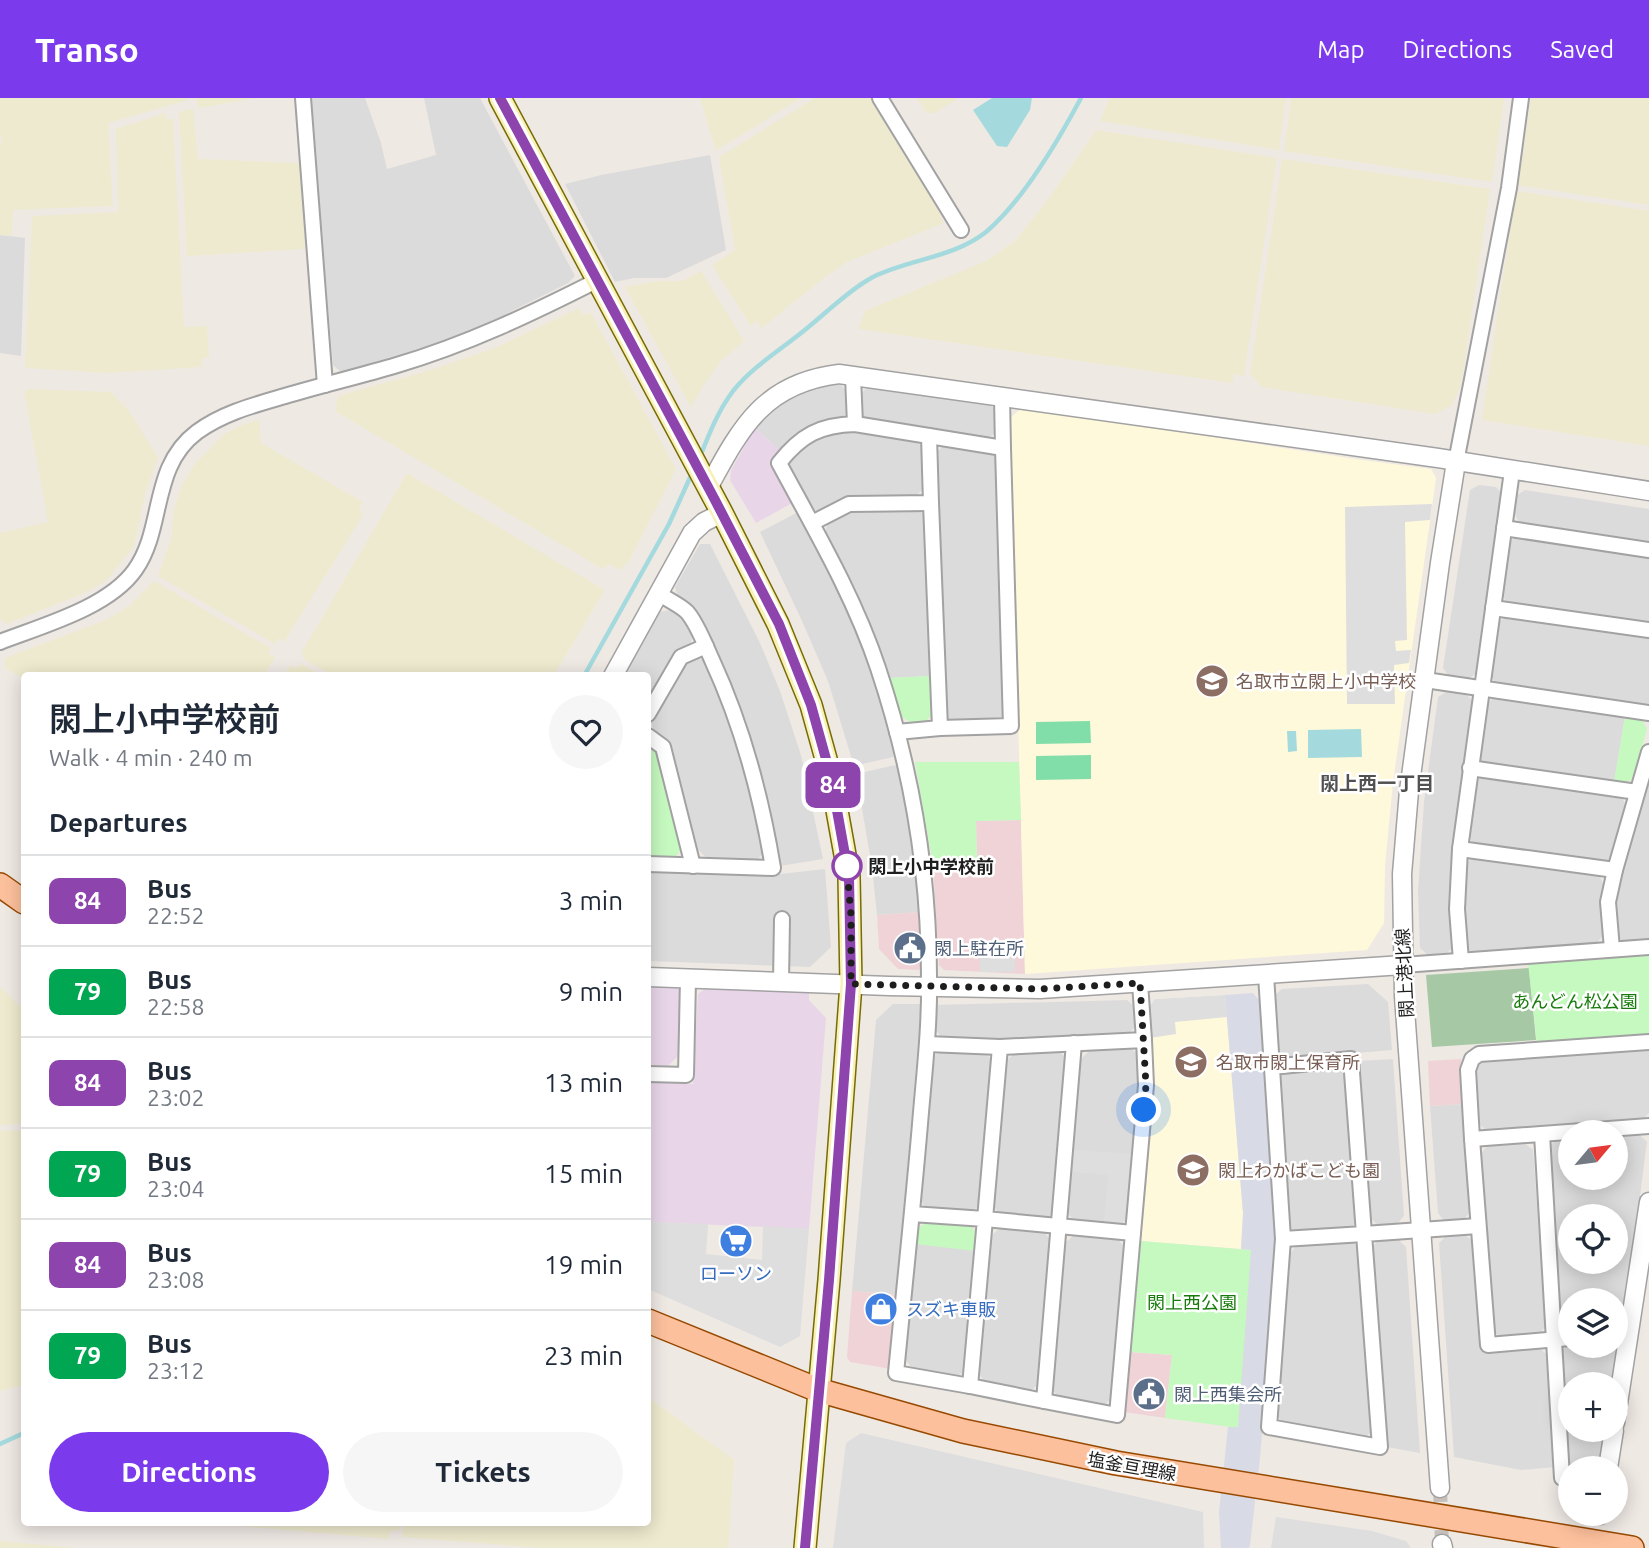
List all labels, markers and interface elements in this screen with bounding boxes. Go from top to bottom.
text: Transo [35,31,139,68]
text: Map [1317,36,1364,63]
text: Directions [1402,36,1512,63]
text: Saved [1550,36,1614,63]
school or university icon: 名取市立閖上小中学校 [1193,662,1231,700]
place label: 名取市立閖上小中学校 [1236,671,1416,691]
button: heart [549,695,623,769]
text: 閖上小中学校前 [49,700,280,737]
text: Walk · 4 min · 240 m [49,745,253,770]
line badge: 84 [802,762,864,808]
text: 84 [819,771,847,798]
district label: 閖上西一丁目 [1320,772,1434,794]
text: Departures [49,808,187,837]
marker: 閖上小中学校前 [832,851,862,881]
place label: 閖上小中学校前 [868,856,994,876]
text: Bus [147,874,192,903]
text: 3 min [559,886,623,915]
text: 84 [74,887,101,914]
text: 22:52 [147,903,205,928]
street label: 閖上港北線 [1392,928,1416,1018]
public building icon: 閖上駐在所 [891,929,929,967]
place label: 閖上駐在所 [934,938,1024,958]
text: Bus [147,965,192,994]
text: 9 min [559,977,623,1006]
text: 79 [74,978,101,1005]
park label: あんどん松公園 [1512,991,1638,1011]
text: 22:58 [147,994,205,1019]
school or university icon: 名取市閖上保育所 [1172,1043,1210,1081]
place label: 名取市閖上保育所 [1216,1052,1360,1072]
text: Bus [147,1056,192,1085]
text: 13 min [544,1068,623,1097]
text: 84 [74,1069,101,1096]
text: 23:02 [147,1085,205,1110]
your location [1126,1092,1161,1127]
north arrow [1558,1120,1628,1190]
map controls [1558,1120,1628,1526]
text: Bus [147,1147,192,1176]
school or university icon: 閖上わかばこども園 [1174,1151,1212,1189]
text: 15 min [544,1159,623,1188]
text: 79 [74,1160,101,1187]
place label: 閖上わかばこども園 [1218,1160,1380,1180]
text: 23:04 [147,1176,205,1201]
button: locate [1558,1204,1628,1274]
supermarket icon: ローソン [717,1222,755,1260]
text: Bus [147,1238,192,1267]
text: 19 min [544,1250,623,1279]
text: 84 [74,1251,101,1278]
place label: ローソン [700,1263,772,1283]
text: 23:08 [147,1267,205,1292]
button: layers [1558,1288,1628,1358]
shop icon: スズキ車販 [862,1290,900,1328]
park label: 閖上西公園 [1147,1292,1237,1312]
place label: スズキ車販 [906,1299,996,1319]
text: Bus [147,1329,192,1358]
text: 23 min [544,1341,623,1370]
text: 79 [74,1342,101,1369]
text: 23:12 [147,1358,205,1383]
button: + [1558,1372,1628,1442]
public building icon: 閖上西集会所 [1130,1375,1168,1413]
place label: 閖上西集会所 [1174,1384,1282,1404]
button: Directions [49,1432,329,1512]
button: Tickets [343,1432,623,1512]
street label: 塩釜亘理線 [1086,1448,1178,1484]
button: − [1558,1456,1628,1526]

